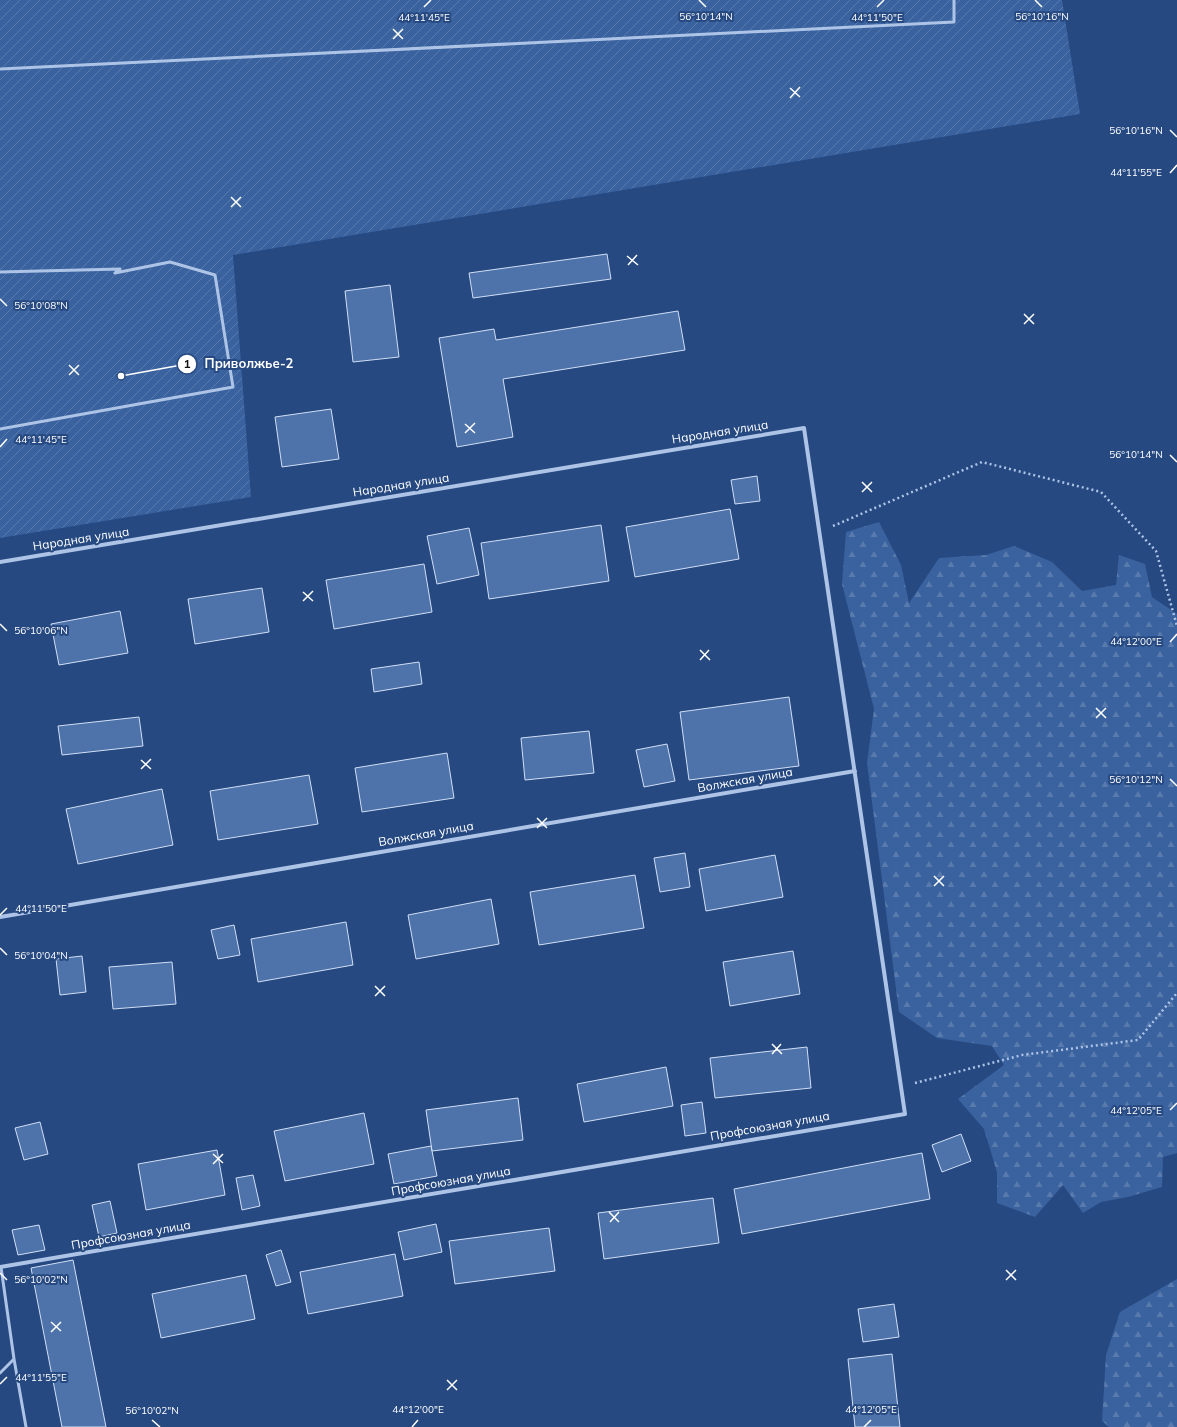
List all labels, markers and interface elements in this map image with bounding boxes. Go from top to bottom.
text: 56°10'14"N [679,10,733,23]
text: 56°10'16"N [1015,10,1069,23]
text: 44°11'45"E [398,11,450,24]
text: 44°11'50"E [851,11,903,24]
text: 56°10'16"N [1109,124,1163,137]
text: 44°11'55"E [1110,166,1162,179]
text: 56°10'08"N [14,299,68,312]
callout: Приволжье-2 [177,351,301,376]
text: Приволжье-2 [205,355,294,371]
text: 1 [183,356,191,371]
street label: Народная улица [671,416,769,447]
text: 44°11'45"E [15,433,67,446]
text: 56°10'14"N [1109,448,1163,461]
street label: Народная улица [352,469,450,500]
street label: Народная улица [32,523,130,554]
text: 56°10'06"N [14,624,68,637]
text: 44°12'00"E [1110,635,1162,648]
street label: Волжская улица [696,764,794,795]
text: 56°10'12"N [1109,773,1163,786]
street label: Волжская улица [377,818,475,849]
text: 44°11'50"E [15,902,67,915]
text: 56°10'04"N [14,949,68,962]
text: 44°12'05"E [1110,1104,1162,1117]
street label: Профсоюзная улица [709,1108,831,1143]
street label: Профсоюзная улица [390,1163,512,1198]
street label: Профсоюзная улица [70,1217,192,1252]
text: 56°10'02"N [14,1273,68,1286]
text: 44°11'55"E [15,1371,67,1384]
text: 44°12'00"E [392,1403,444,1416]
text: 44°12'05"E [845,1403,897,1416]
text: 56°10'02"N [125,1404,179,1417]

